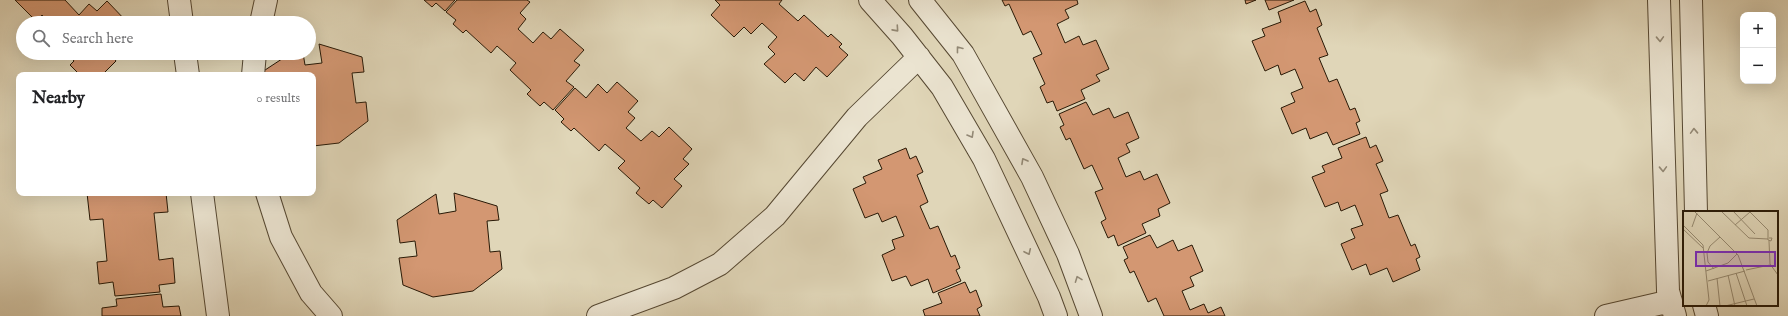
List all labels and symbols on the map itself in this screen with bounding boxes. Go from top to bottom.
one-way arrow [891,24,899,32]
one-way arrow [1656,36,1664,42]
one-way arrow [956,46,963,53]
one-way arrow [1690,128,1698,134]
one-way arrow [966,131,973,138]
one-way arrow [1021,158,1028,165]
one-way arrow [1659,166,1668,172]
inset map [1683,211,1778,306]
one-way arrow [1023,247,1031,255]
one-way arrow [1074,276,1082,283]

